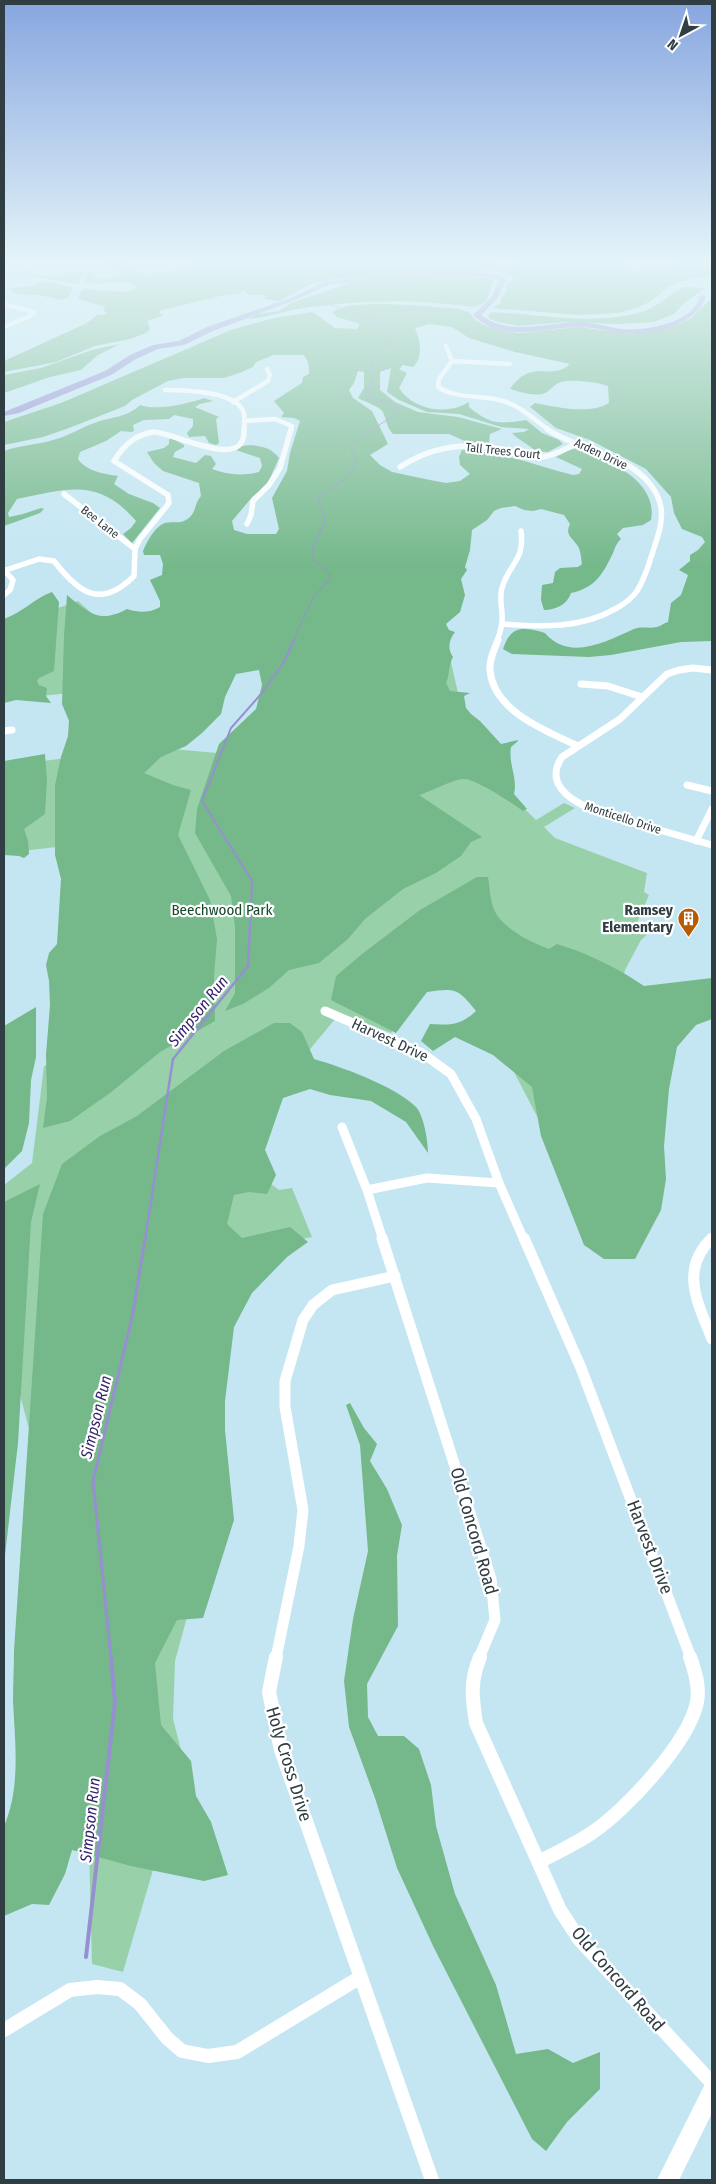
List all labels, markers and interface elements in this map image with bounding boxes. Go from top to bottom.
north arrow [656,10,706,60]
text: N [664,35,682,54]
street label: Arden Drive [572,436,630,472]
street label: Tall Trees Court [465,440,541,462]
street label: Bee Lane [78,503,122,541]
street label: Monticello Drive [583,799,663,837]
park label: Beechwood Park [171,901,273,919]
place label: Ramsey Elementary [602,901,674,936]
building icon: Ramsey Elementary [677,907,701,938]
water label: Simpson Run [163,972,232,1051]
street label: Harvest Drive [349,1014,431,1066]
water label: Simpson Run [76,1373,116,1462]
street label: Old Concord Road [445,1465,503,1597]
street label: Harvest Drive [622,1497,678,1597]
street label: Holy Cross Drive [261,1704,317,1824]
water label: Simpson Run [76,1777,104,1864]
street label: Old Concord Road [567,1922,669,2036]

